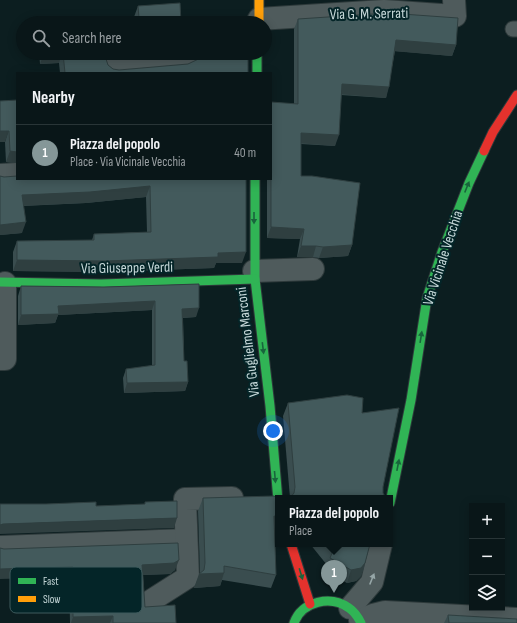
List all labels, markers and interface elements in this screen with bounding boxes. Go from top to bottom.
street label: Via G. M. Serrati [330,4,409,24]
search box [16,16,272,60]
icon: search [30,27,52,49]
text: Search here [62,29,122,48]
text: Nearby [32,88,75,108]
text: Piazza del popolo [70,135,160,154]
text: 1 [42,145,48,161]
text: 40 m [234,145,256,161]
text: Place · Via Vicinale Vecchia [70,154,186,170]
one-way arrow [465,180,471,192]
street label: Via Vicinale Vecchia [419,208,467,308]
one-way arrow [251,212,257,225]
street label: Via Giuseppe Verdi [81,258,173,278]
street label: Via Guglielmo Marconi [232,286,264,398]
one-way arrow [418,331,424,343]
one-way arrow [260,341,266,354]
your location [263,421,283,441]
one-way arrow [396,459,402,471]
one-way arrow [272,471,279,483]
popup [275,495,393,547]
map controls [469,503,505,611]
button: + [469,503,505,539]
text: Piazza del popolo [289,504,379,523]
text: Place [289,523,312,539]
button: − [469,539,505,575]
pin: 1 [321,560,347,593]
legend [10,567,142,613]
one-way arrow [298,568,304,580]
one-way arrow [369,573,375,585]
text: Fast [43,575,59,588]
button: layers [469,575,505,611]
text: Slow [43,593,60,606]

